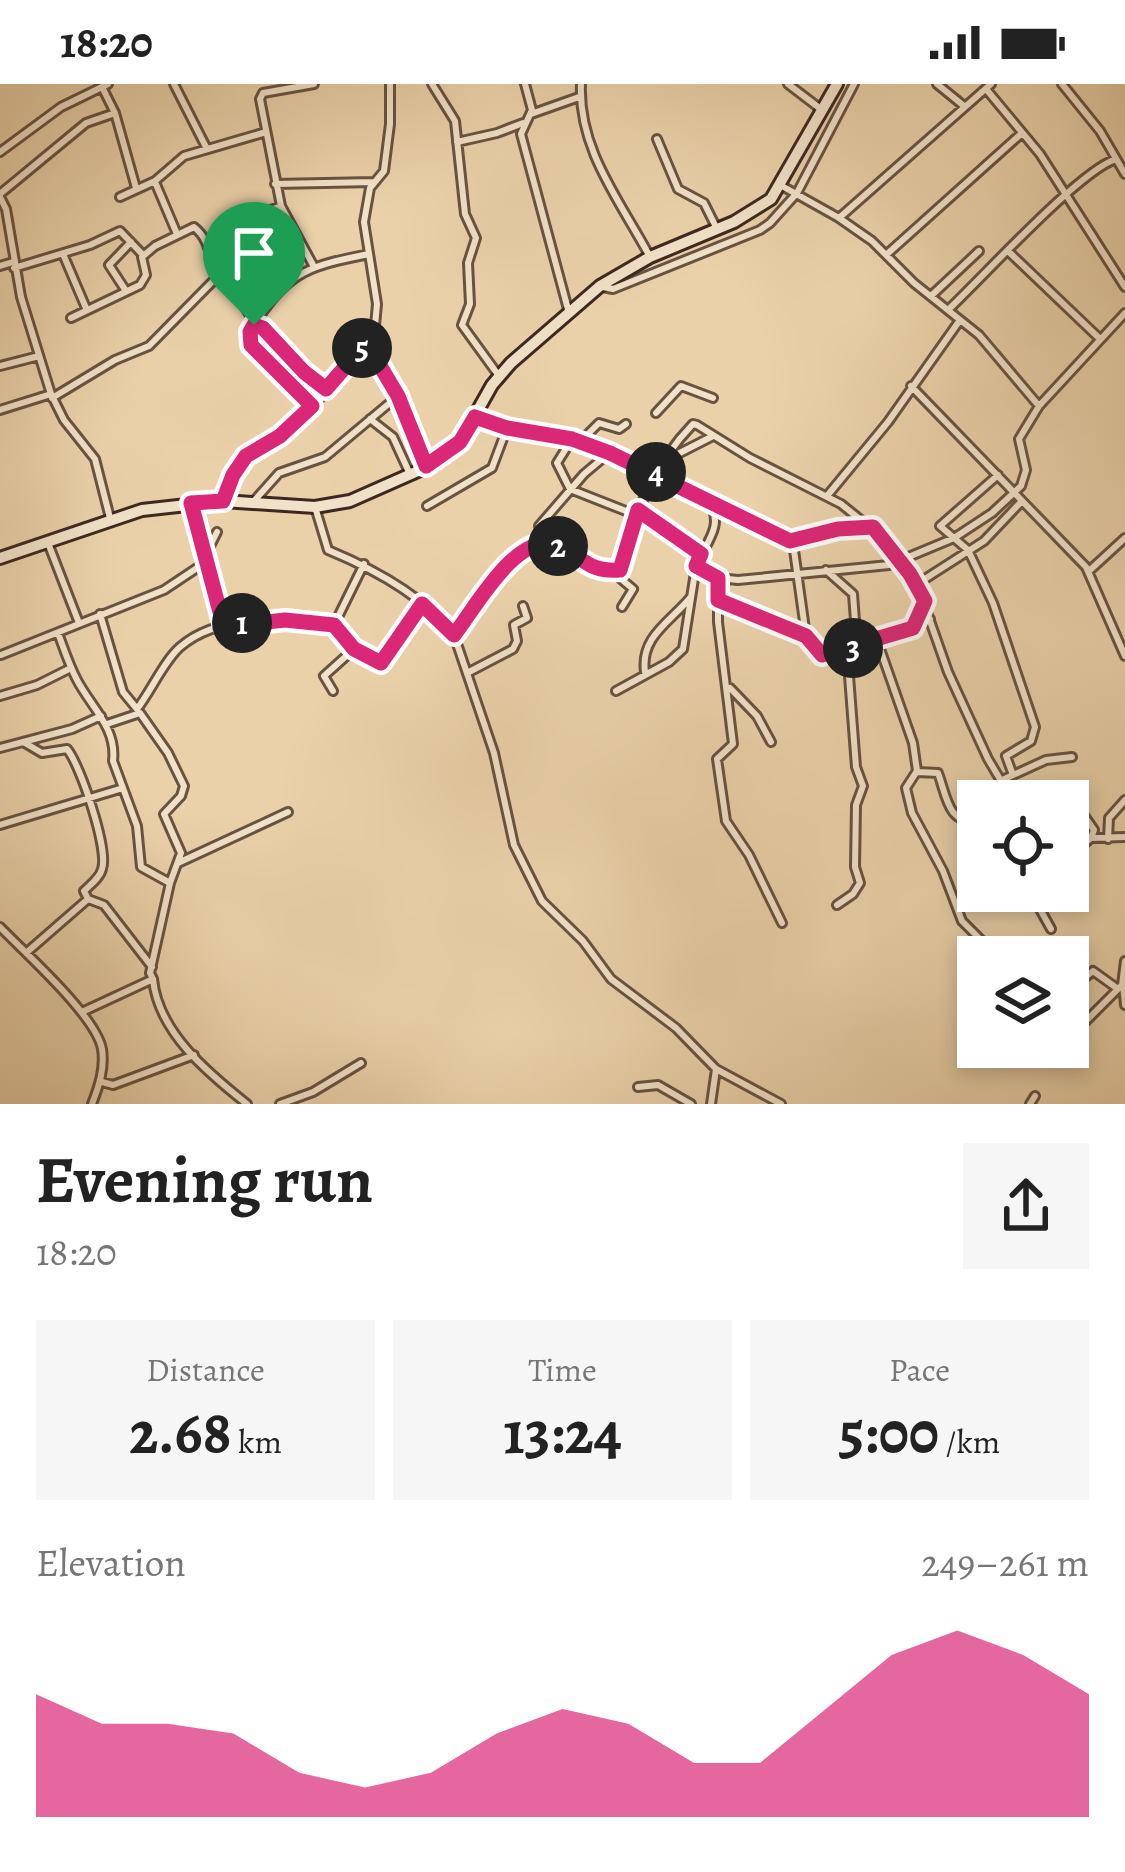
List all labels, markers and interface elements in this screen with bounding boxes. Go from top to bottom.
text: 18:20 [60,11,153,73]
pin [203,202,305,325]
icon: arrive [221,220,287,286]
pin: 5 [332,318,392,378]
text: 5 [355,325,369,370]
pin: 4 [626,442,686,502]
text: 4 [648,449,664,494]
pin: 2 [528,516,588,576]
text: 2 [550,523,566,568]
pin: 1 [212,593,272,653]
text: 1 [236,600,248,645]
pin: 3 [823,618,883,678]
text: 3 [846,625,860,670]
map controls [957,780,1089,1068]
button: locate [957,780,1089,912]
button: layers [957,936,1089,1068]
text: Evening run [36,1135,373,1225]
button: share [963,1143,1089,1269]
text: 18:20 [36,1225,117,1278]
text: Distance [146,1347,265,1392]
text: Time [528,1347,597,1392]
text: Pace [889,1347,950,1392]
text: 2.68 [129,1392,231,1474]
text: 13:24 [503,1392,622,1474]
text: 5:00 [839,1392,939,1474]
text: km [231,1419,282,1464]
text: /km [939,1419,1000,1464]
text: Elevation [36,1536,186,1589]
text: 249–261 m [921,1536,1089,1589]

